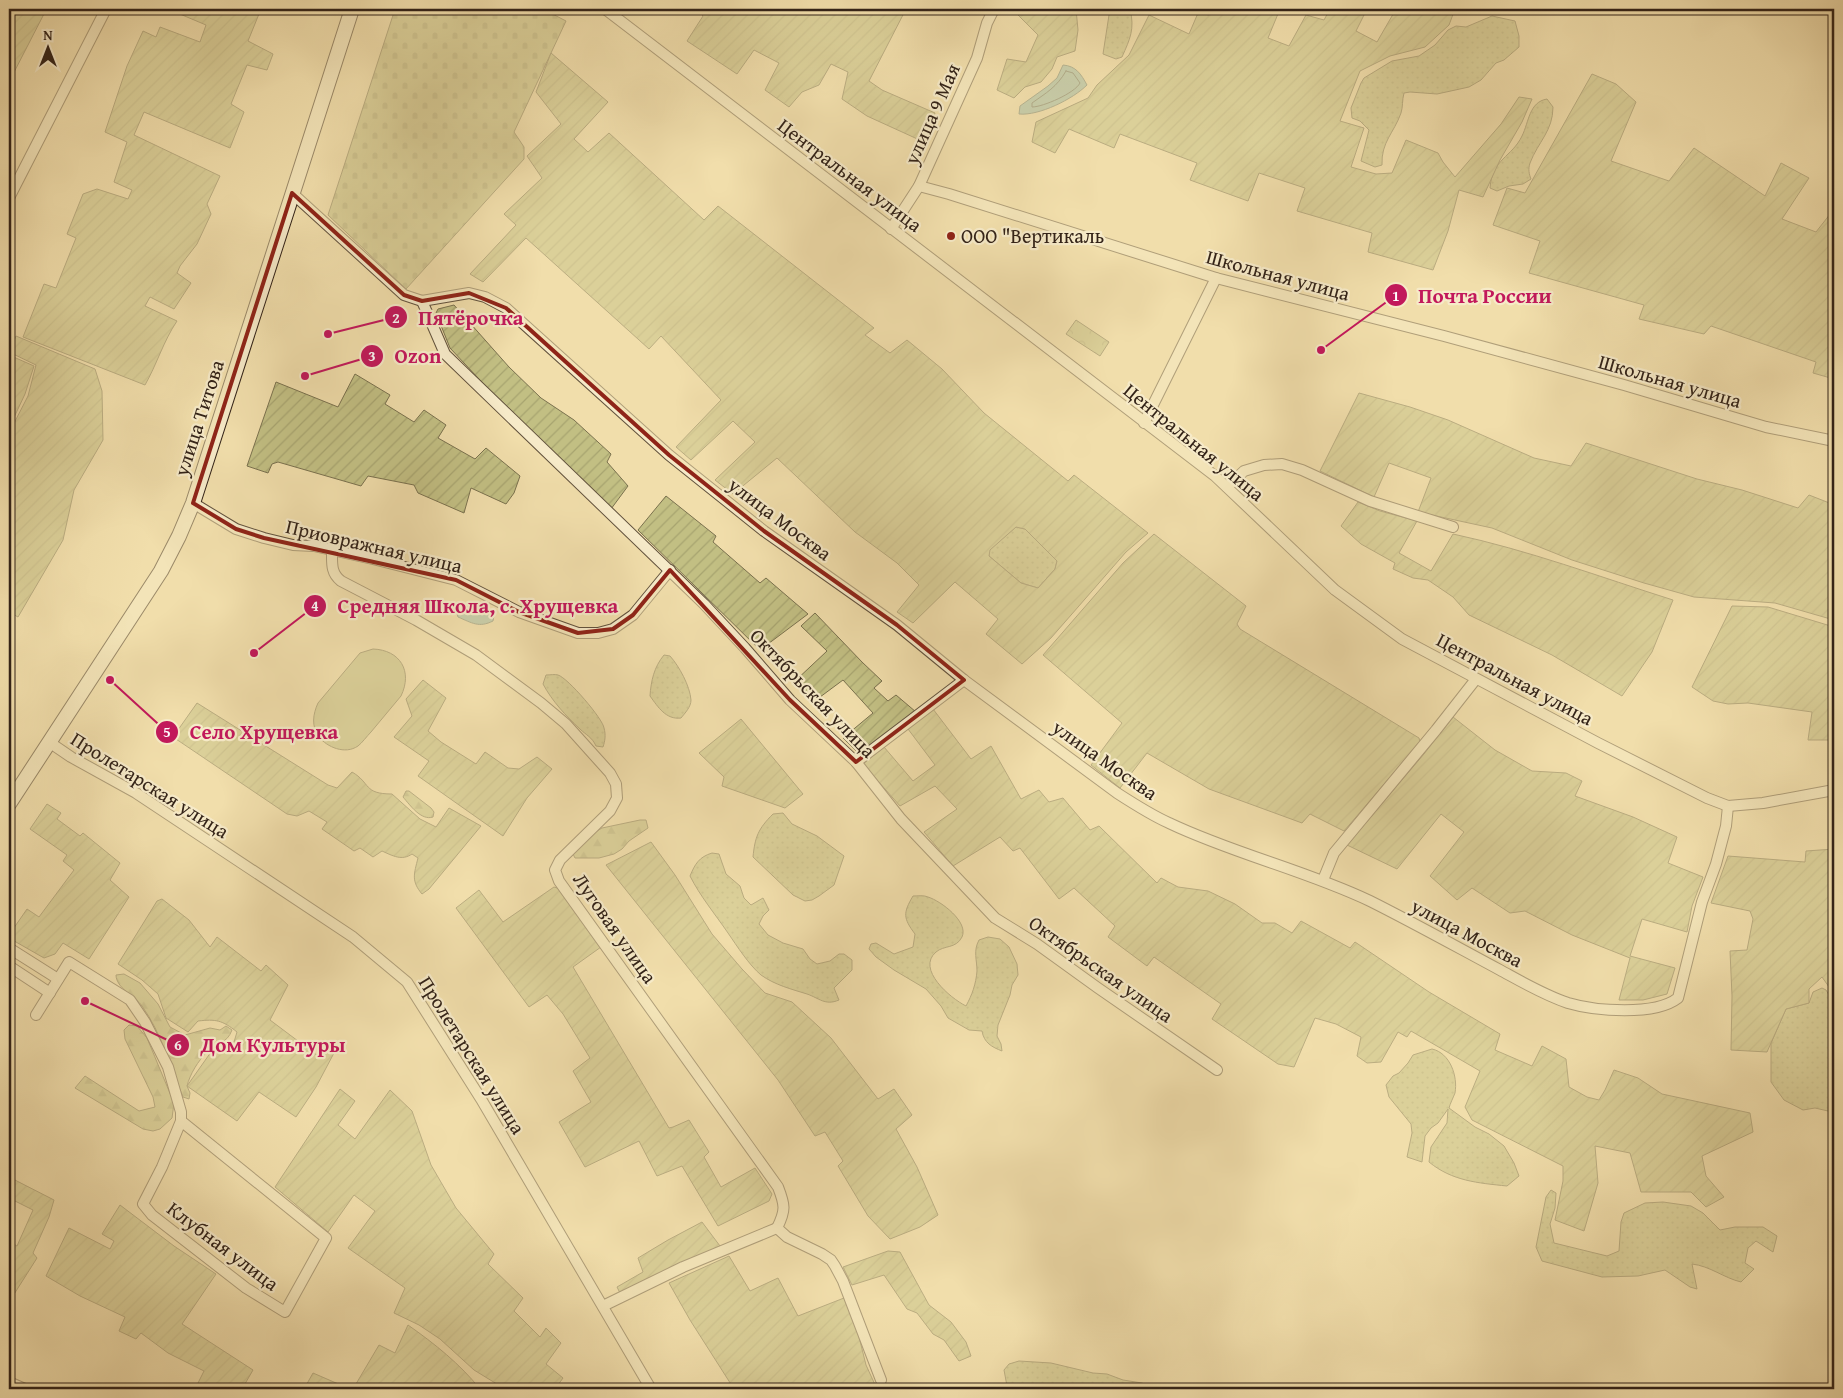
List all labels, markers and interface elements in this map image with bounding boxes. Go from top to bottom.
north arrow [22,22,72,72]
text: N [43,25,53,45]
street label: улица 9 Мая [896,59,967,170]
street label: Центральная улица [772,111,929,239]
place label: ООО "Вертикаль [961,221,1104,250]
marker: ООО "Вертикаль [945,230,957,242]
street label: Школьная улица [1203,241,1354,308]
callout: Почта России [1384,277,1562,313]
text: Почта России [1418,280,1552,311]
text: 1 [1392,285,1400,306]
callout: Пятёрочка [383,299,534,335]
text: Пятёрочка [418,302,524,333]
text: 2 [392,307,400,328]
callout: Ozon [359,338,451,374]
text: Ozon [395,340,442,371]
text: 3 [368,345,376,366]
street label: Школьная улица [1595,346,1745,415]
street label: улица Титова [166,356,231,481]
street label: Центральная улица [1118,376,1271,508]
street label: улица Москва [722,469,838,567]
street label: Приовражная улица [283,511,466,580]
callout: Средняя Школа, с. Хрущевка [303,588,628,624]
text: Средняя Школа, с. Хрущевка [338,590,619,621]
text: 4 [311,595,319,616]
street label: Октябрьская улица [744,621,883,764]
street label: Центральная улица [1432,625,1599,732]
street label: улица Москва [1046,712,1164,807]
callout: Село Хрущевка [154,714,348,750]
text: Село Хрущевка [190,716,339,747]
text: 5 [163,721,171,742]
street label: Пролетарская улица [66,724,235,845]
street label: Луговая улица [566,866,665,989]
street label: улица Москва [1405,890,1529,974]
street label: Октябрьская улица [1023,908,1180,1030]
street label: Пролетарская улица [412,970,533,1140]
callout: Дом Культуры [166,1027,356,1063]
text: Дом Культуры [200,1029,345,1060]
text: 6 [174,1034,182,1055]
street label: Клубная улица [161,1194,286,1298]

